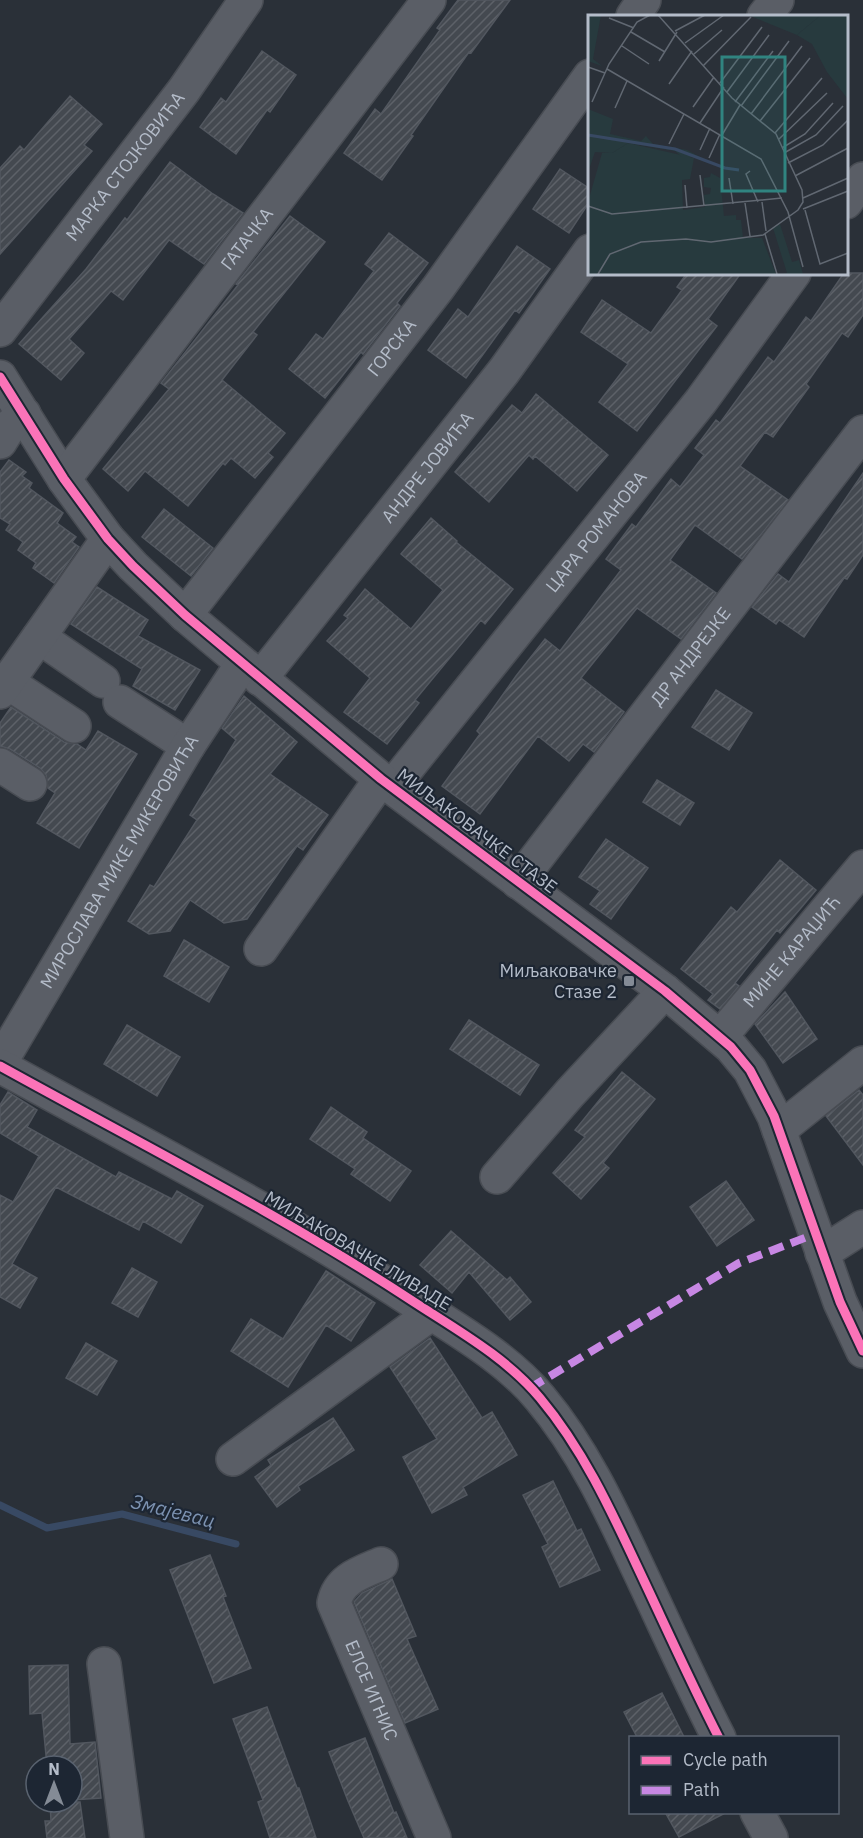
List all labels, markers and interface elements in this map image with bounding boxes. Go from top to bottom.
inset map [588,15,848,274]
street label: МАРКА СТОЈКОВИЋА [60,87,190,245]
street label: ГАТАЧКА [215,202,278,274]
street label: ГОРСКА [362,314,421,381]
street label: АНДРЕ ЈОВИЋА [376,407,479,527]
street label: ЦАРА РОМАНОВА [540,466,652,597]
street label: ДР АНДРЕЈКЕ [645,602,736,710]
street label: МИРОСЛАВА МИКЕ МИКЕРОВИЋА [35,730,204,993]
street label: МИЉАКОВАЧКЕ СТАЗЕ [393,763,562,898]
street label: МИНЕ КАРАЏИЋ [738,891,845,1012]
place label: Миљаковачке Стазе 2 [499,959,617,1003]
marker: Миљаковачке Стазе 2 [622,974,636,988]
street label: МИЉАКОВАЧКЕ ЛИВАДЕ [261,1186,456,1315]
water label: Змајевац [128,1487,218,1534]
street label: ЕЛСЕ ИГНИС [340,1636,403,1744]
legend [629,1736,839,1814]
text: Cycle path [683,1748,768,1771]
north arrow [24,1754,84,1814]
text: N [48,1759,60,1779]
text: Path [683,1778,720,1801]

